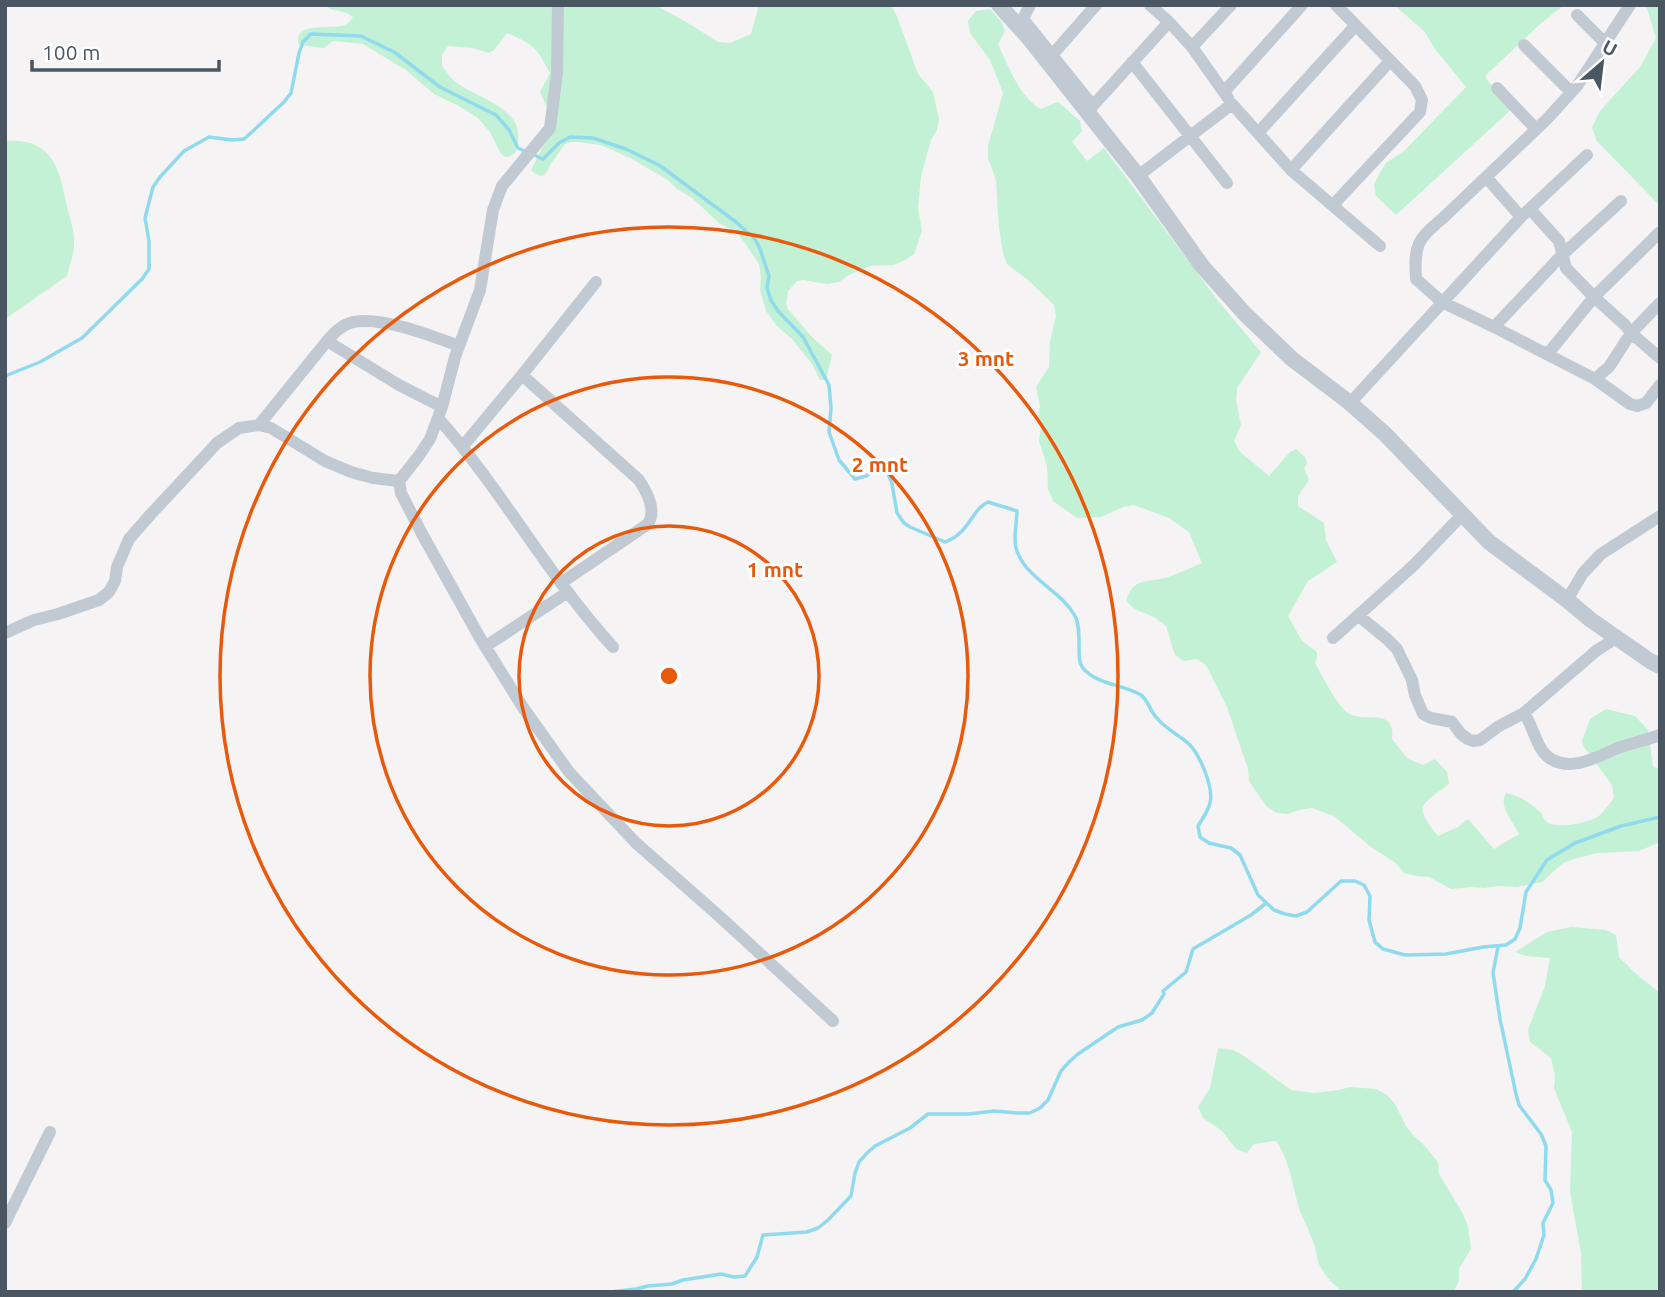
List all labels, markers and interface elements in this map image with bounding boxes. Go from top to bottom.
scale bar [32,28,219,72]
north arrow [1567,28,1637,98]
text: U [1599,35,1621,61]
text: 100 m [42,40,100,64]
text: 3 mnt [958,346,1014,370]
text: 2 mnt [852,452,908,476]
text: 1 mnt [747,557,803,581]
centre of rings [657,664,681,688]

